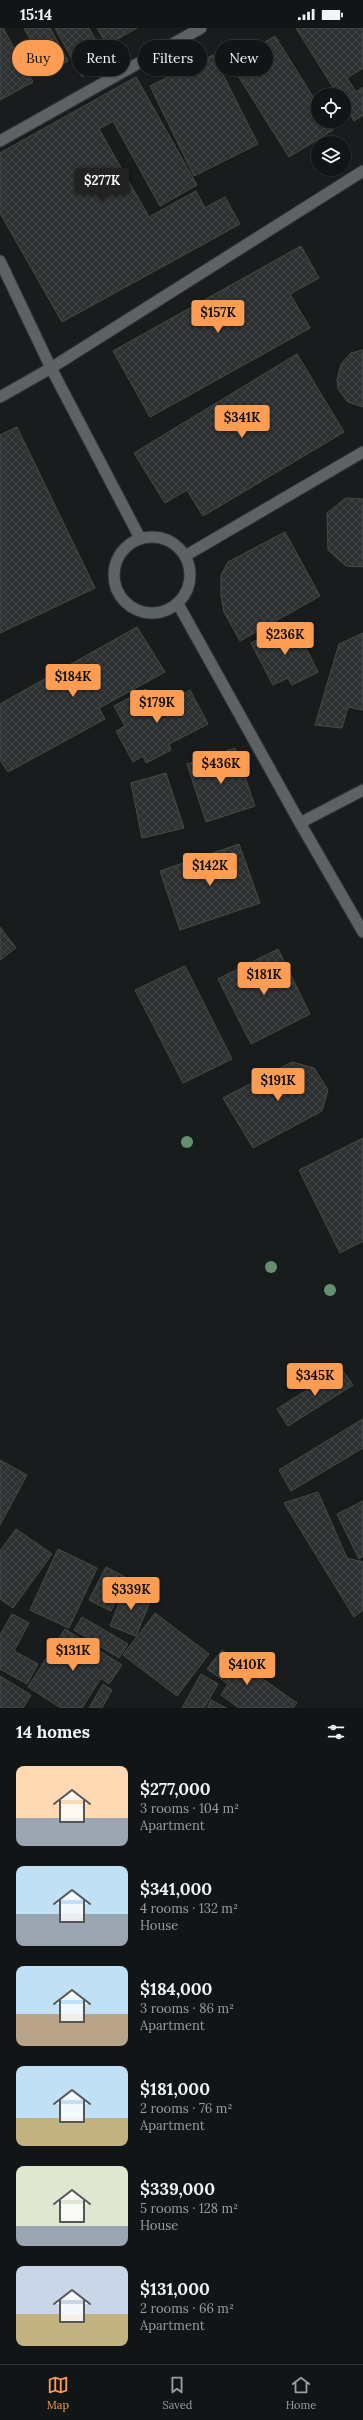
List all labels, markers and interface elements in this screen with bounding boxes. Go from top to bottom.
text: 15:14 [20,5,52,24]
chip: Buy [12,40,64,76]
chip: Rent [72,40,130,76]
chip: Filters [138,40,207,76]
chip: New [215,40,273,76]
map controls [311,88,351,176]
button: locate [311,88,351,128]
button: layers [311,136,351,176]
pin: $277K [74,168,130,202]
text: $277K [84,172,120,189]
pin: $157K [190,300,246,334]
text: $157K [200,304,236,321]
pin: $341K [214,405,270,439]
text: $341K [224,409,260,426]
pin: $236K [257,622,313,656]
text: $236K [266,626,304,643]
pin: $184K [45,664,101,698]
text: $184K [55,668,91,685]
pin: $179K [129,690,185,724]
text: $179K [139,694,175,711]
pin: $436K [193,751,249,785]
text: $436K [202,755,240,772]
pin: $142K [182,853,238,887]
text: $142K [192,857,228,874]
pin: $181K [236,962,292,996]
text: $181K [247,966,281,983]
pin: $191K [250,1068,306,1102]
text: $191K [261,1072,295,1089]
pin: $345K [287,1363,343,1397]
text: $345K [296,1367,334,1384]
pin: $339K [103,1577,159,1611]
text: $339K [112,1581,150,1598]
pin: $131K [45,1638,101,1672]
text: $131K [56,1642,90,1659]
pin: $410K [219,1652,275,1686]
text: $410K [228,1656,266,1673]
text: 14 homes [16,1721,90,1743]
icon: filters [325,1721,347,1743]
text: $277,000 [140,1778,211,1800]
icon: home [48,1782,96,1830]
text: 3 rooms · 104 m² [140,1800,239,1817]
text: Apartment [140,1817,205,1834]
text: $341,000 [140,1878,212,1900]
icon: home [48,1882,96,1930]
text: 4 rooms · 132 m² [140,1900,238,1917]
text: House [140,1917,178,1934]
text: $184,000 [140,1978,212,2000]
icon: home [48,1982,96,2030]
text: 3 rooms · 86 m² [140,2000,234,2017]
text: Apartment [140,2017,205,2034]
text: $181,000 [140,2078,210,2100]
icon: home [48,2082,96,2130]
text: 2 rooms · 76 m² [140,2100,232,2117]
text: Apartment [140,2117,205,2134]
text: $339,000 [140,2178,215,2200]
icon: home [48,2182,96,2230]
text: 5 rooms · 128 m² [140,2200,238,2217]
text: House [140,2217,178,2234]
text: $131,000 [140,2278,210,2300]
icon: home [48,2282,96,2330]
text: 2 rooms · 66 m² [140,2300,234,2317]
text: Apartment [140,2317,205,2334]
tab: Map [47,2374,69,2412]
tab: Saved [162,2374,192,2412]
tab: Home [286,2374,316,2412]

